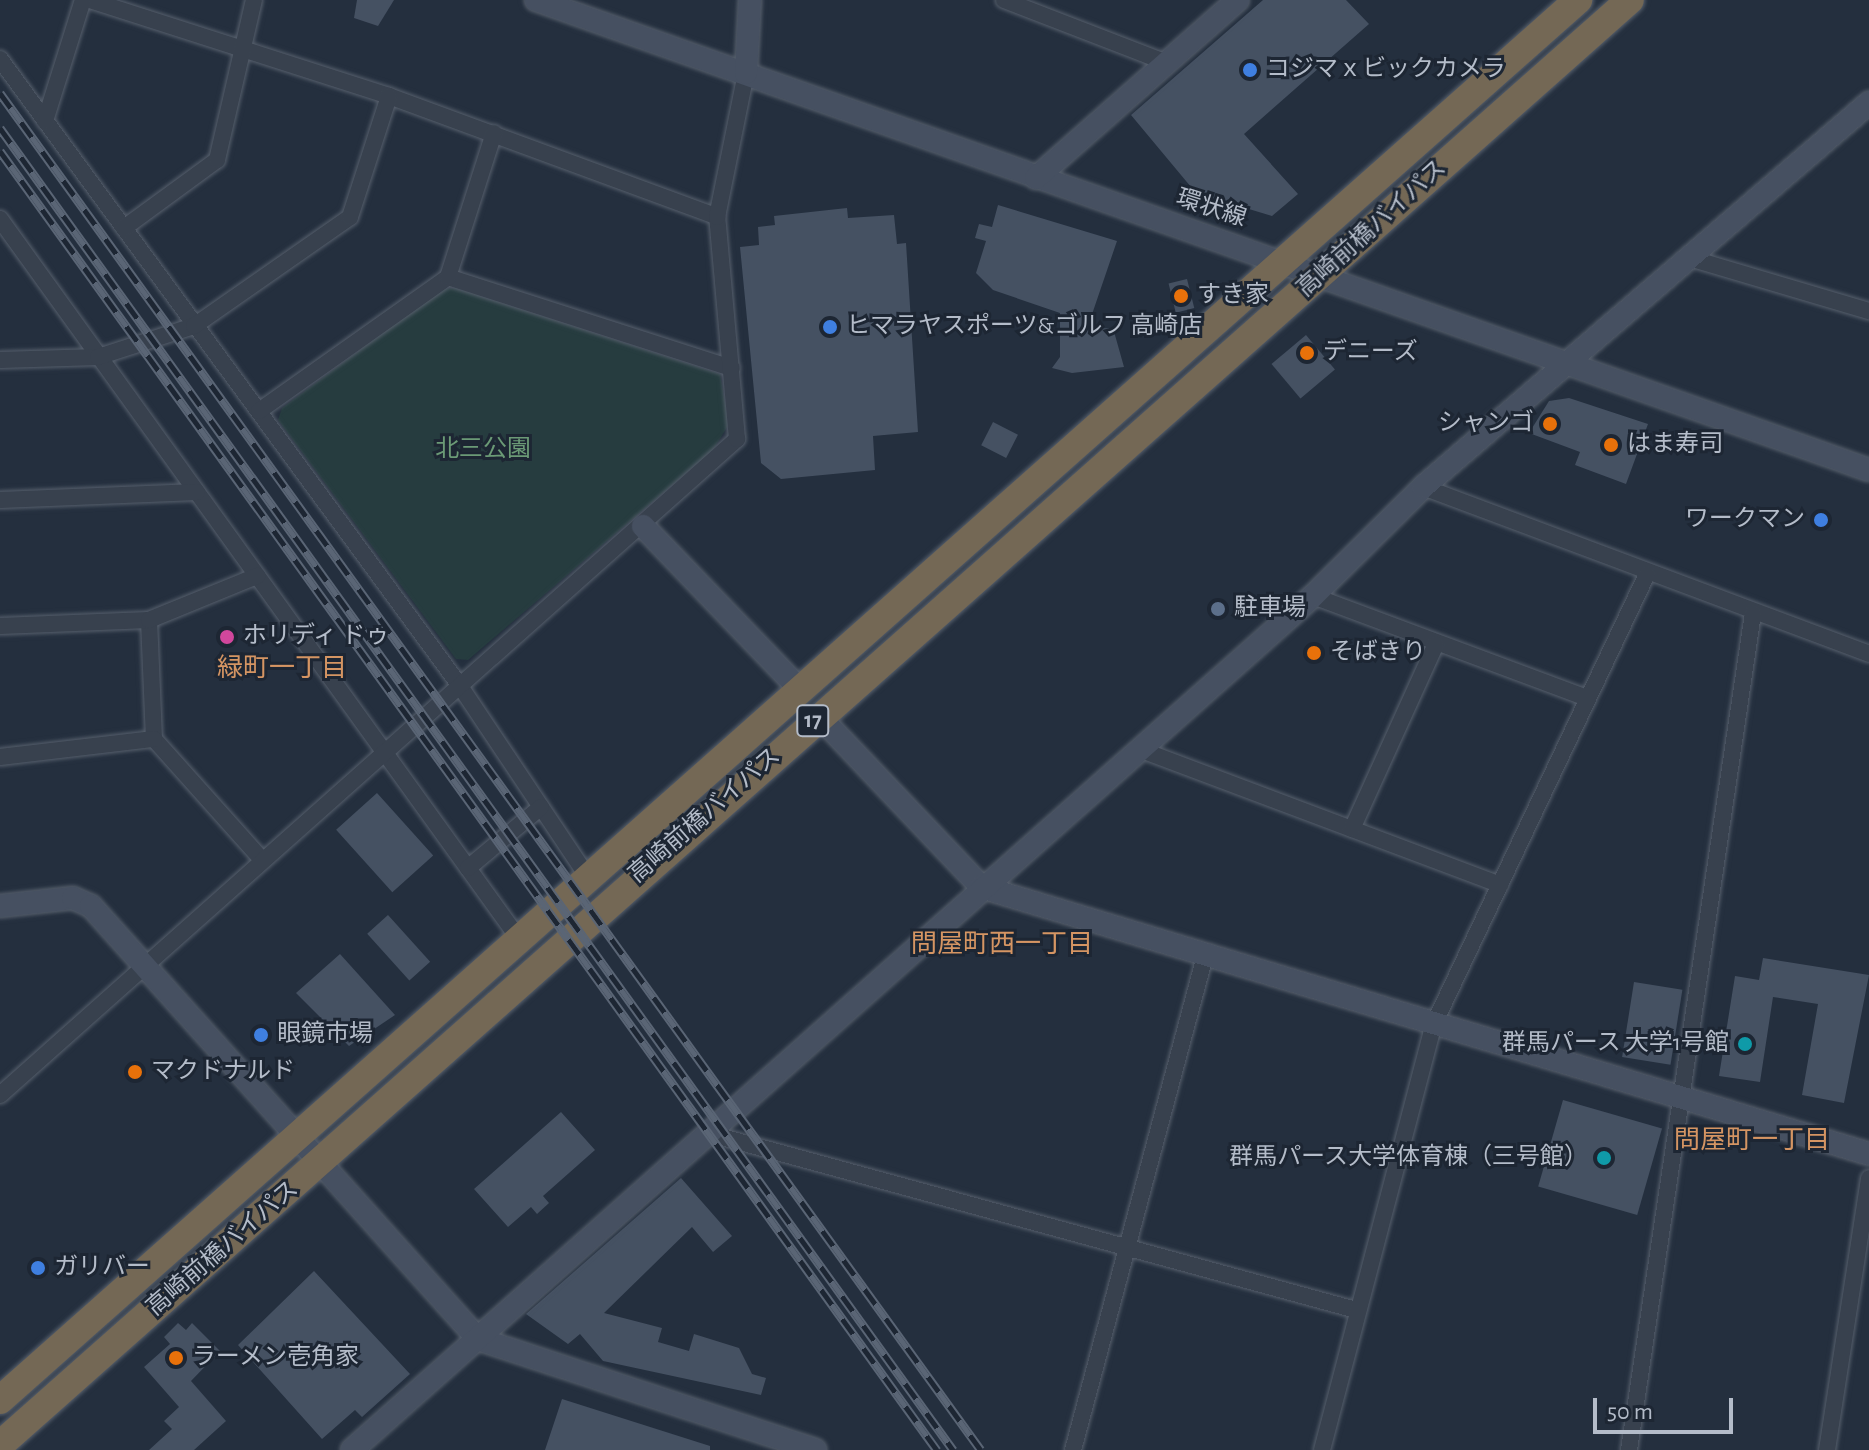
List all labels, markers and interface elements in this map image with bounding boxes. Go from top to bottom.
place label: コジマｘビックカメラ [1266,56,1506,84]
marker: コジマｘビックカメラ [1241,61,1259,79]
street label: 高崎前橋バイパス [1291,154,1453,304]
street label: 環状線 [1172,184,1250,234]
place label: すき家 [1197,282,1269,310]
marker: すき家 [1172,287,1190,305]
place label: ヒマラヤスポーツ&ゴルフ 高崎店 [846,313,1203,341]
marker: ヒマラヤスポーツ&ゴルフ 高崎店 [821,318,839,336]
place label: デニーズ [1323,339,1419,367]
marker: デニーズ [1298,344,1316,362]
place label: シャンゴ [1438,410,1534,438]
marker: シャンゴ [1541,415,1559,433]
place label: はま寿司 [1627,431,1723,459]
park label: 北三公園 [435,436,531,464]
marker: はま寿司 [1602,436,1620,454]
place label: ワークマン [1685,506,1805,534]
marker: ワークマン [1812,511,1830,529]
place label: 駐車場 [1234,595,1306,623]
marker: 駐車場 [1209,600,1227,618]
place label: ホリディ ドゥ [243,623,391,651]
marker: ホリディ ドゥ [218,628,236,646]
place label: そばきり [1330,639,1426,667]
marker: そばきり [1305,644,1323,662]
district label: 緑町一丁目 [217,653,347,685]
road number: 17 [795,703,831,739]
street label: 高崎前橋バイパス [623,742,787,890]
district label: 問屋町西一丁目 [911,929,1093,961]
place label: 眼鏡市場 [277,1021,373,1049]
marker: 眼鏡市場 [252,1026,270,1044]
place label: 群馬パース 大学1号館 [1501,1030,1729,1058]
marker: 群馬パース 大学1号館 [1736,1035,1754,1053]
place label: マクドナルド [151,1058,295,1086]
marker: マクドナルド [126,1063,144,1081]
district label: 問屋町一丁目 [1674,1125,1830,1157]
place label: 群馬パース大学体育棟（三号館） [1228,1144,1588,1172]
marker: 群馬パース大学体育棟（三号館） [1595,1149,1613,1167]
street label: 高崎前橋バイパス [141,1175,305,1323]
place label: ガリバー [54,1254,150,1282]
marker: ガリバー [29,1259,47,1277]
place label: ラーメン壱角家 [192,1344,360,1372]
marker: ラーメン壱角家 [167,1349,185,1367]
scale bar [1597,1382,1737,1432]
text: 50 m [1607,1400,1653,1424]

